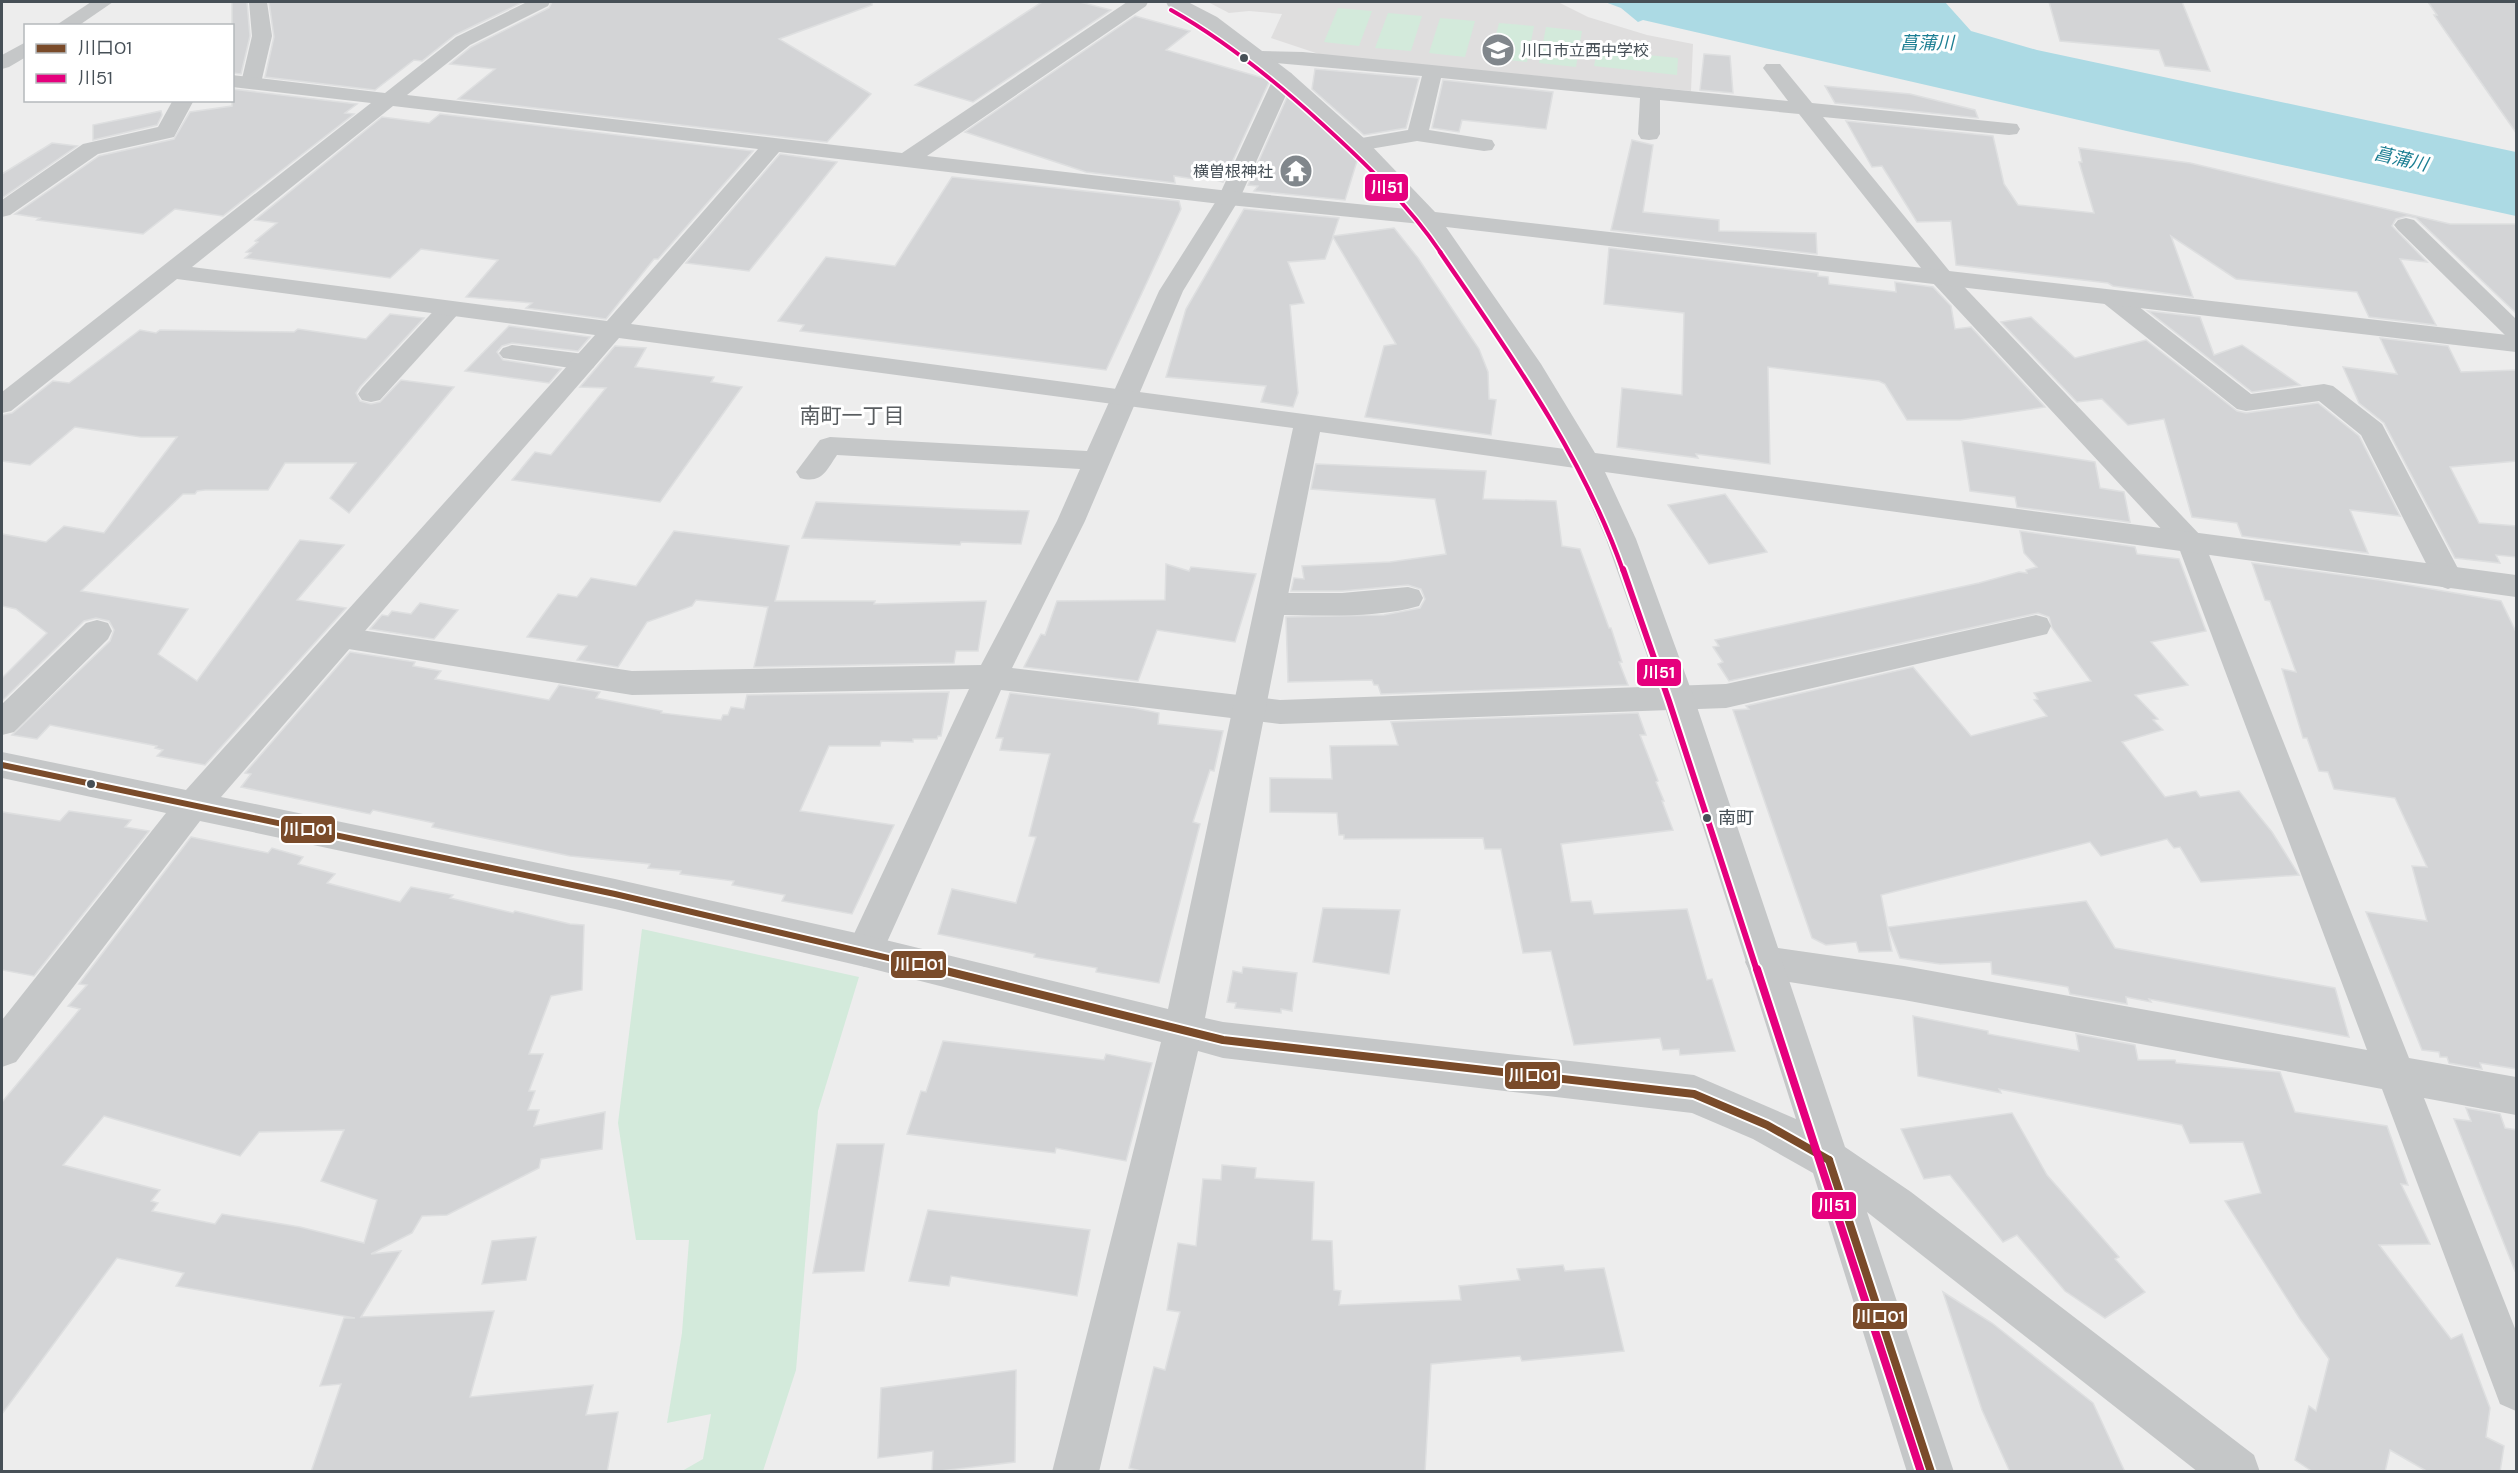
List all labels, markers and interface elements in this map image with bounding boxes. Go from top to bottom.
legend [24,24,234,102]
water label: 菖蒲川 [1900,31,1956,55]
school or university icon: 川口市立西中学校 [1480,32,1516,68]
text: 川口01 [78,36,132,60]
place label: 川口市立西中学校 [1521,40,1649,61]
unlabelled marker [1238,52,1250,64]
text: 川51 [78,66,113,90]
water label: 菖蒲川 [2372,141,2432,177]
temple icon: 横曽根神社 [1278,153,1314,189]
place label: 横曽根神社 [1193,161,1273,182]
line badge: 川51 [1364,173,1409,202]
text: 川51 [1371,177,1403,198]
district label: 南町一丁目 [800,402,905,430]
line badge: 川51 [1636,658,1682,687]
text: 川51 [1643,662,1675,683]
unlabelled marker [85,778,97,790]
place label: 南町 [1718,806,1754,830]
marker: 南町 [1701,812,1713,824]
line badge: 川口01 [280,815,336,844]
text: 川口01 [283,819,333,840]
line badge: 川口01 [890,950,947,979]
text: 川口01 [894,954,944,975]
line badge: 川口01 [1504,1061,1561,1090]
text: 川口01 [1508,1065,1558,1086]
line badge: 川51 [1811,1191,1857,1220]
text: 川51 [1818,1195,1850,1216]
line badge: 川口01 [1852,1302,1908,1330]
text: 川口01 [1855,1306,1905,1327]

